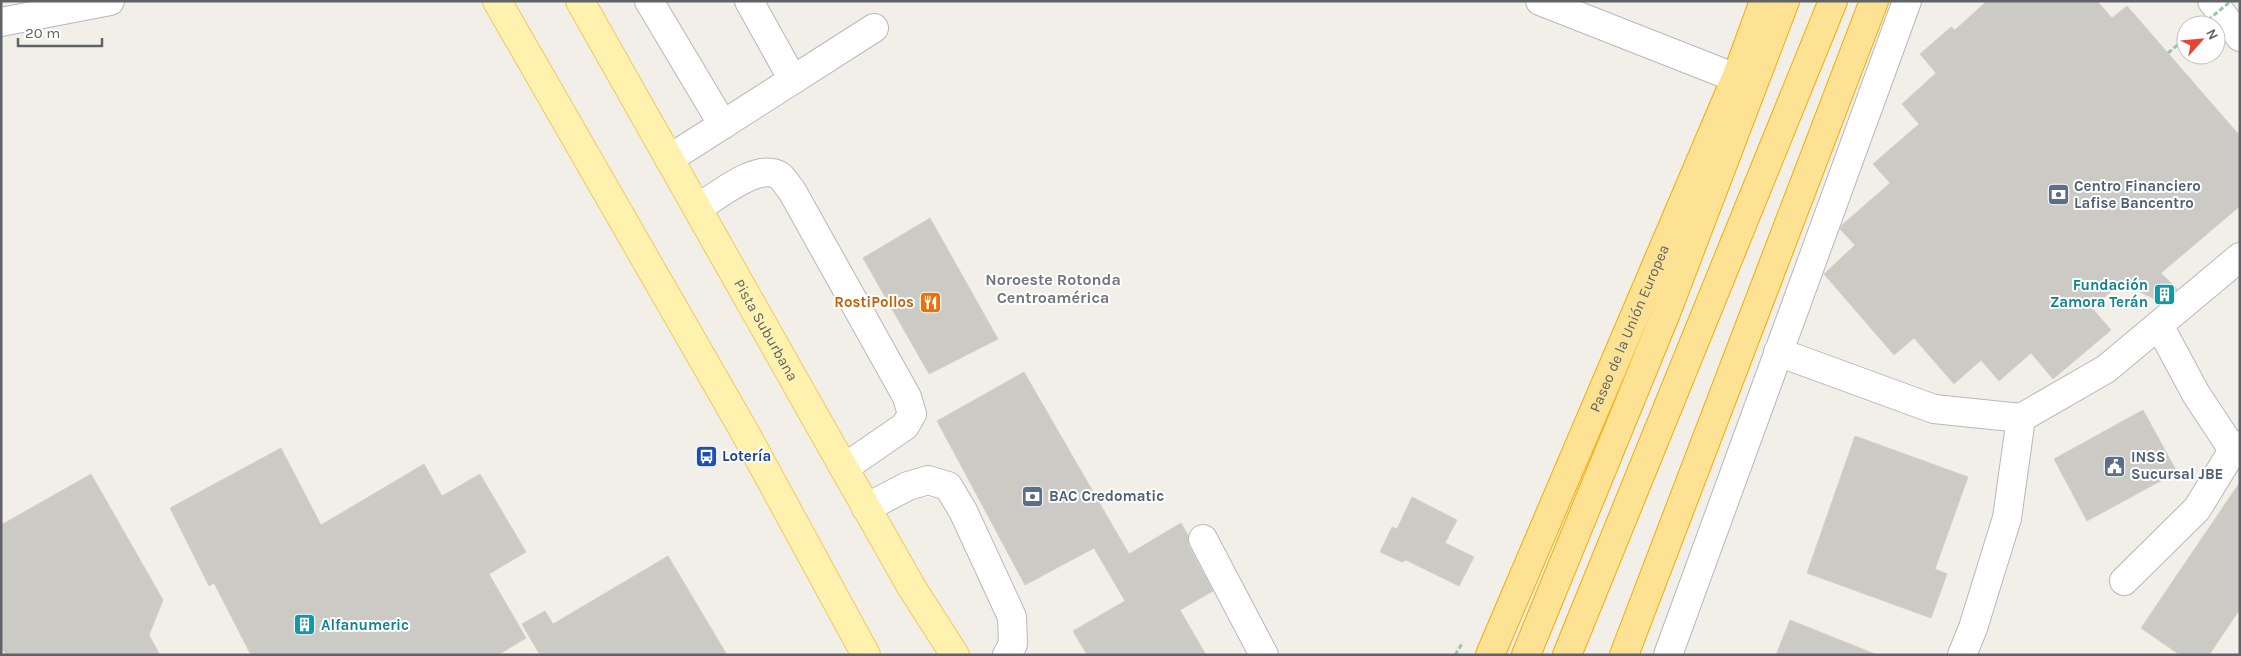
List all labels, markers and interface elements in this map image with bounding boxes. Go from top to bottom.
scale bar [18,15,101,47]
north arrow [2176,15,2226,65]
text: 20 m [25,24,60,42]
text: N [2202,26,2222,43]
place label: Centro Financiero Lafise Bancentro [2074,177,2201,212]
bank icon: Centro Financiero Lafise Bancentro [2046,183,2070,207]
street label: Paseo de la Unión Europea [1586,242,1673,415]
district label: Noroeste Rotonda Centroamérica [985,270,1121,307]
street label: Pista Suburbana [730,276,802,384]
place label: Fundación Zamora Terán [2050,276,2148,311]
building icon: Fundación Zamora Terán [2152,282,2176,306]
restaurant icon: RostiPollos [918,290,942,314]
place label: RostiPollos [834,293,914,311]
bus stop icon: Lotería [694,444,718,468]
place label: Lotería [722,447,771,465]
place label: INSS Sucursal JBE [2131,448,2223,483]
public building icon: INSS Sucursal JBE [2103,454,2127,478]
bank icon: BAC Credomatic [1021,484,1045,508]
place label: BAC Credomatic [1049,487,1164,505]
building icon: Alfanumeric [293,613,317,637]
place label: Alfanumeric [321,616,409,634]

